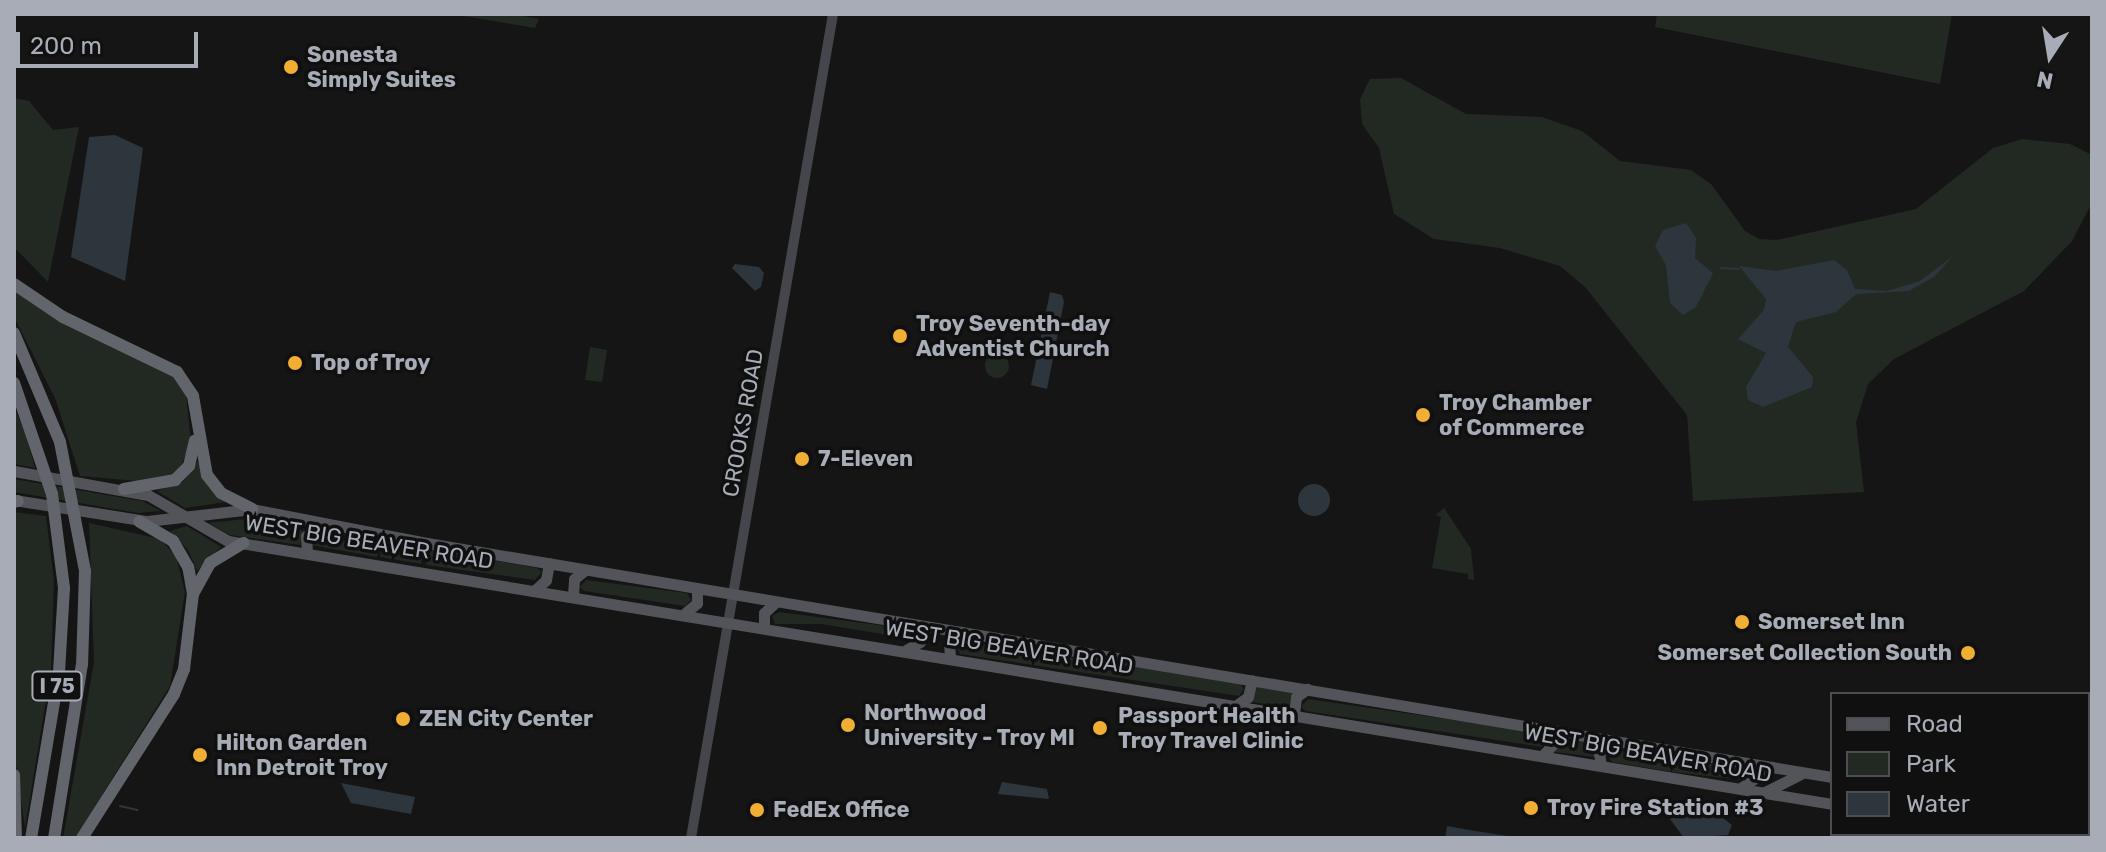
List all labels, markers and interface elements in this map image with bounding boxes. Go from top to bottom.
scale bar [20,16,202,66]
north arrow [2010,16,2090,96]
text: 200 m [30,32,102,60]
place label: Sonesta Simply Suites [307,41,457,92]
marker: Sonesta Simply Suites [282,58,300,76]
text: N [2034,65,2055,95]
place label: Troy Seventh-day Adventist Church [916,310,1111,362]
marker: Troy Seventh-day Adventist Church [891,327,909,345]
street label: CROOKS ROAD [717,347,769,499]
place label: Top of Troy [311,350,431,376]
marker: Top of Troy [286,354,304,372]
place label: Troy Chamber of Commerce [1439,389,1592,440]
marker: Troy Chamber of Commerce [1414,406,1432,424]
place label: 7-Eleven [818,446,913,472]
marker: 7-Eleven [793,450,811,468]
street label: WEST BIG BEAVER ROAD [243,509,495,575]
place label: Somerset Inn [1758,609,1905,635]
marker: Somerset Inn [1733,613,1751,631]
street label: WEST BIG BEAVER ROAD [883,614,1135,680]
place label: Somerset Collection South [1658,640,1952,666]
marker: Somerset Collection South [1959,644,1977,662]
road number: I 75 [31,670,83,702]
legend [1830,692,2090,836]
place label: Northwood University - Troy MI [864,699,1077,750]
place label: Passport Health Troy Travel Clinic [1118,702,1305,754]
place label: ZEN City Center [419,706,594,732]
marker: ZEN City Center [394,710,412,728]
text: Road [1906,710,1963,738]
marker: Northwood University - Troy MI [839,716,857,734]
marker: Passport Health Troy Travel Clinic [1089,717,1111,739]
street label: WEST BIG BEAVER ROAD [1522,718,1774,788]
place label: Hilton Garden Inn Detroit Troy [216,729,388,780]
marker: Hilton Garden Inn Detroit Troy [191,746,209,764]
text: Park [1906,750,1956,778]
text: Water [1906,790,1970,818]
place label: Troy Fire Station #3 [1547,795,1764,821]
place label: FedEx Office [773,797,910,823]
marker: Troy Fire Station #3 [1522,799,1540,817]
marker: FedEx Office [748,801,766,819]

